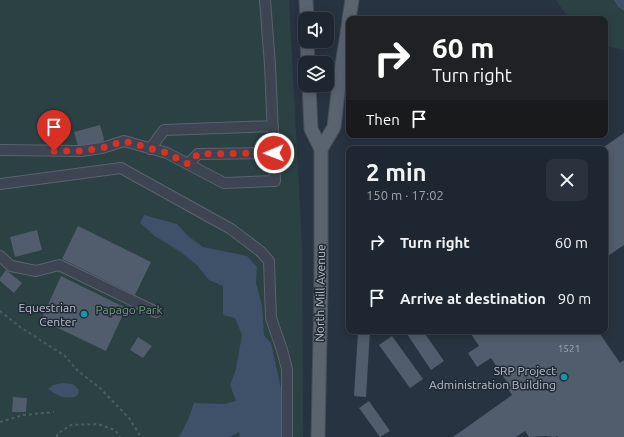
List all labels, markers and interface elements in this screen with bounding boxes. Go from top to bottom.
map controls [298,12,334,92]
button: sound [298,12,334,48]
icon: right [366,32,418,84]
text: 60 m [432,32,494,63]
button: layers [298,56,334,92]
text: Turn right [432,65,512,85]
icon: arrive [408,108,430,130]
pin [37,110,71,151]
text: Then [366,111,400,128]
icon: arrive [43,116,65,138]
position arrow [253,132,295,174]
text: 2 min [366,159,427,186]
button: close [546,159,588,201]
text: 150 m · 17:02 [366,188,444,202]
icon: right [366,231,388,253]
text: Turn right [400,234,470,251]
text: 60 m [555,234,588,251]
street label: North Mill Avenue [313,244,327,342]
icon: arrive [366,287,388,309]
text: Arrive at destination [400,290,546,307]
text: 90 m [558,290,591,307]
place label: Equestrian Center [18,301,76,328]
park label: Papago Park [96,303,162,316]
marker: Equestrian Center [79,309,89,319]
house number: 1521 [558,343,580,354]
place label: SRP Project Administration Building [429,364,556,391]
marker: SRP Project Administration Building [559,372,569,382]

